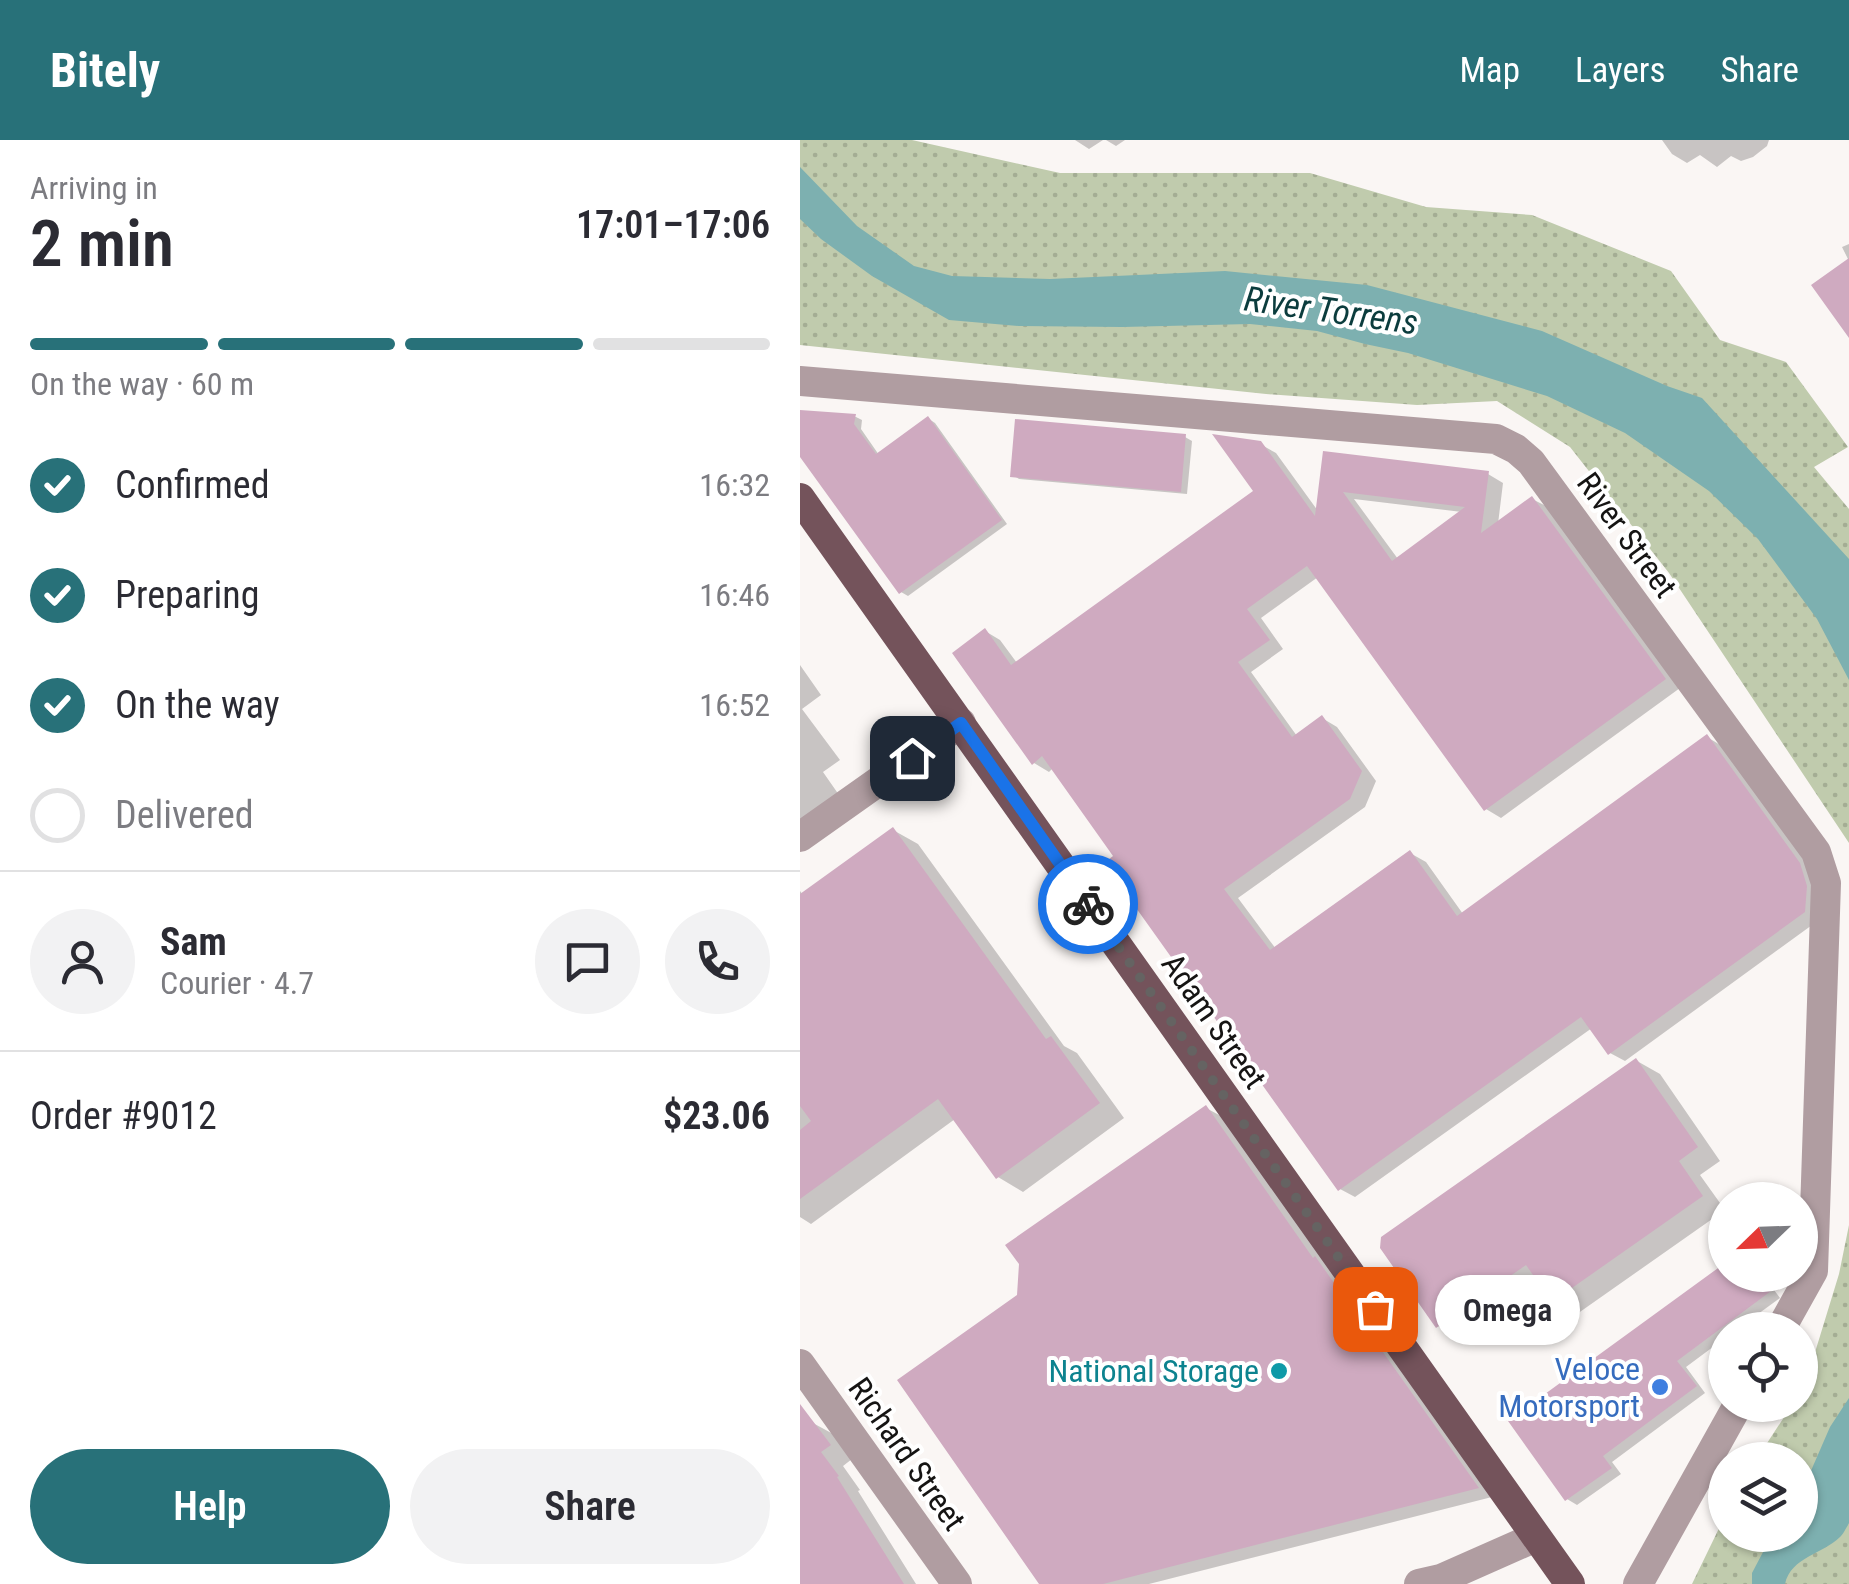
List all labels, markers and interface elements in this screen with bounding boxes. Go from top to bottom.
text: Bitely [50,42,160,99]
text: Map [1459,50,1520,91]
text: Layers [1575,50,1665,91]
text: Share [1720,50,1799,91]
text: Arriving in [30,169,158,207]
text: 17:01–17:06 [576,203,770,247]
text: 2 min [30,206,174,282]
water label: River Torrens [1242,279,1420,343]
text: On the way · 60 m [30,365,254,403]
icon: check [30,458,85,513]
text: Confirmed [115,463,270,507]
street label: River Street [1569,465,1685,605]
text: 16:32 [699,466,770,504]
icon: check [30,568,85,623]
text: Preparing [115,573,260,617]
text: 16:46 [699,576,770,614]
icon: check [30,678,85,733]
text: On the way [115,683,280,727]
text: 16:52 [699,686,770,724]
pin [870,716,955,801]
icon: home [885,731,940,786]
text: Delivered [115,793,254,837]
courier [1038,854,1138,954]
icon: bike [1061,877,1116,932]
button: person [30,909,135,1014]
button: chat [535,909,640,1014]
button: phone [665,909,770,1014]
text: Sam [160,920,227,964]
street label: Adam Street [1154,946,1274,1096]
text: Courier · 4.7 [160,964,314,1002]
text: Order #9012 [30,1094,217,1138]
text: $23.06 [663,1094,770,1138]
north arrow [1708,1182,1818,1292]
map controls [1708,1182,1818,1552]
pin [1333,1267,1418,1352]
callout: Omega [1435,1274,1580,1344]
icon: bag [1348,1282,1403,1337]
text: Omega [1463,1291,1552,1329]
button: locate [1708,1312,1818,1422]
place label: Veloce Motorsport [1498,1350,1640,1425]
place label: National Storage [1048,1352,1259,1390]
marker: National Storage [1268,1360,1290,1382]
street label: Richard Street [841,1370,973,1538]
marker: Veloce Motorsport [1649,1376,1671,1398]
button: layers [1708,1442,1818,1552]
button: Help [30,1449,390,1564]
button: Share [410,1449,770,1564]

